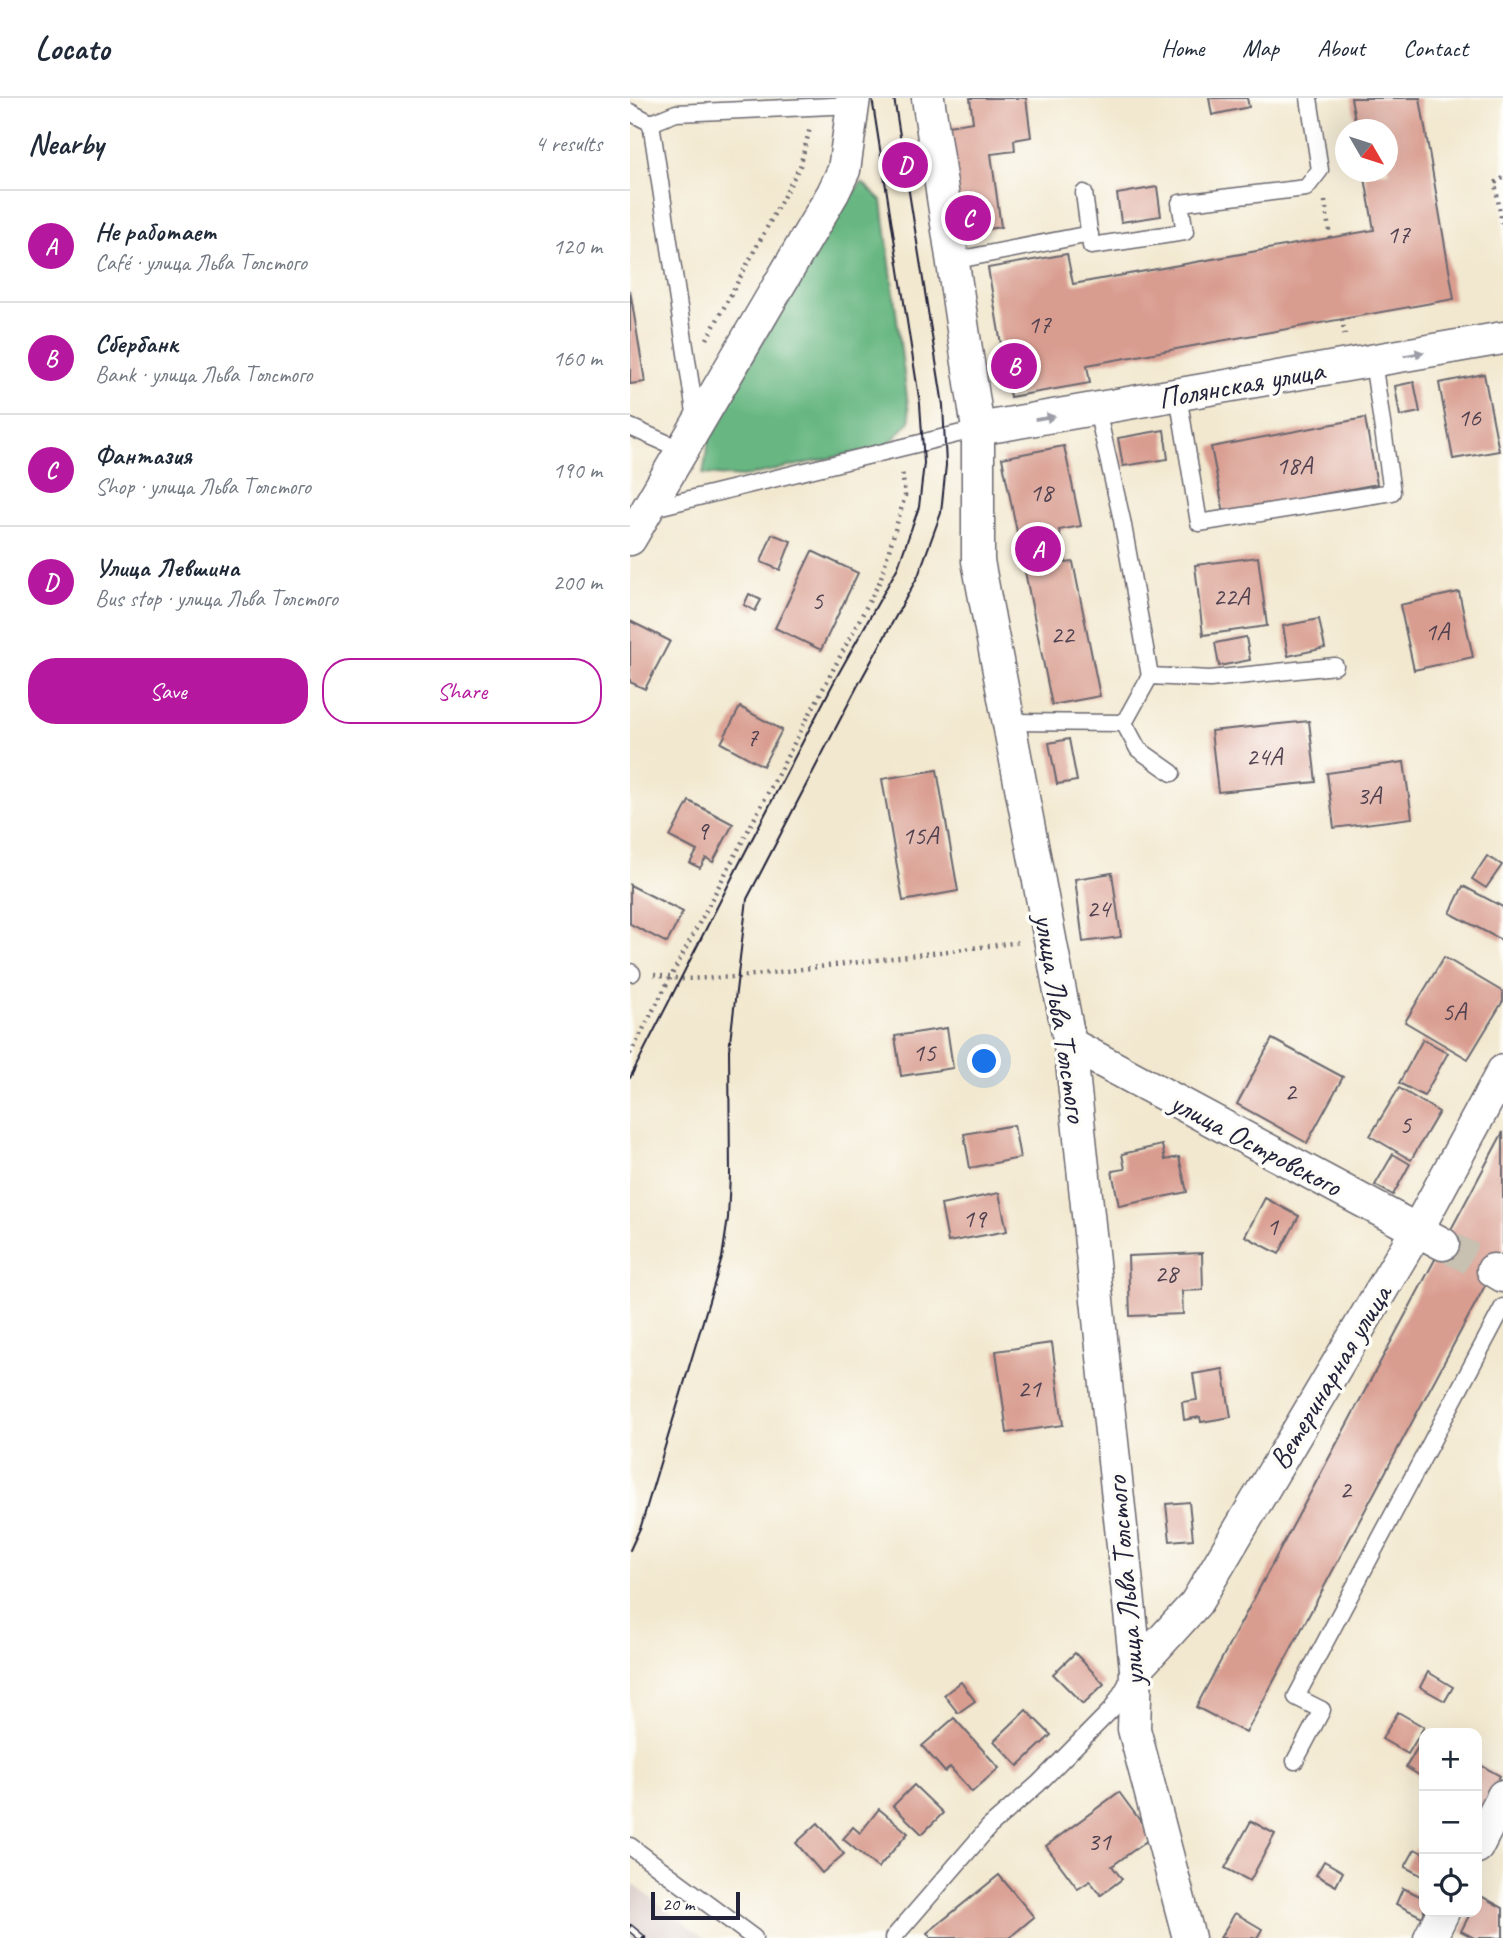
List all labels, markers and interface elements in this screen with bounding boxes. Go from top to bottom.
text: Locato [35,27,109,69]
text: Home [1161,33,1204,63]
text: Map [1242,33,1279,63]
text: About [1317,33,1365,63]
text: Contact [1403,33,1468,63]
north arrow [1335,119,1398,182]
text: Nearby [28,125,104,163]
text: 4 results [535,129,602,158]
pin: D [882,139,928,191]
pin: C [945,192,991,244]
text: Не работает [95,215,215,248]
house number: 17 [1386,218,1411,251]
text: A [45,232,57,261]
text: 120 m [553,232,602,261]
text: Café · улица Льва Толстого [95,248,307,277]
house number: 17 [1027,308,1052,341]
text: Сбербанк [95,327,178,360]
pin: B [991,340,1037,392]
text: B [45,344,57,373]
text: 160 m [553,344,602,373]
one-way arrow [1403,348,1425,359]
street label: Полянская улица [1155,350,1329,417]
text: Bank · улица Льва Толстого [95,360,313,389]
house number: 16 [1457,401,1482,434]
one-way arrow [1034,412,1056,423]
text: Фантазия [95,439,192,472]
house number: 18А [1276,449,1314,482]
text: C [46,456,56,485]
text: 190 m [553,456,602,485]
text: Shop · улица Льва Толстого [95,472,311,501]
house number: 18 [1029,476,1055,509]
pin: A [1015,523,1061,575]
text: Улица Левшина [95,551,239,584]
text: D [44,568,58,597]
text: 200 m [553,568,602,597]
house number: 22А [1213,580,1251,613]
text: Bus stop · улица Льва Толстого [95,584,338,613]
house number: 5 [811,584,824,617]
house number: 1А [1425,615,1451,648]
house number: 22 [1050,618,1076,651]
button: Save [28,658,308,724]
button: Share [322,658,602,724]
house number: 7 [746,721,759,754]
house number: 24А [1246,740,1284,773]
house number: 3А [1357,779,1383,812]
house number: 9 [696,814,710,847]
house number: 15А [902,819,940,852]
house number: 24 [1086,892,1112,925]
street label: улица Льва Толстого [1025,909,1096,1126]
house number: 5А [1442,995,1468,1028]
house number: 15 [912,1036,937,1069]
your location [967,1044,1001,1078]
house number: 2 [1284,1075,1298,1108]
street label: улица Островского [1162,1082,1349,1206]
house number: 5 [1399,1108,1412,1141]
house number: 19 [962,1202,988,1235]
house number: 1 [1266,1210,1279,1243]
house number: 28 [1154,1257,1180,1290]
street label: Ветеринарная улица [1260,1276,1401,1476]
house number: 21 [1017,1372,1042,1405]
street label: улица Льва Толстого [1097,1473,1153,1689]
house number: 2 [1339,1473,1353,1506]
map controls [1419,1728,1482,1917]
button: + [1419,1728,1482,1791]
button: − [1419,1791,1482,1854]
house number: 31 [1087,1825,1112,1858]
button: locate [1419,1854,1482,1917]
scale bar [651,1889,740,1921]
text: 20 m [662,1892,694,1916]

